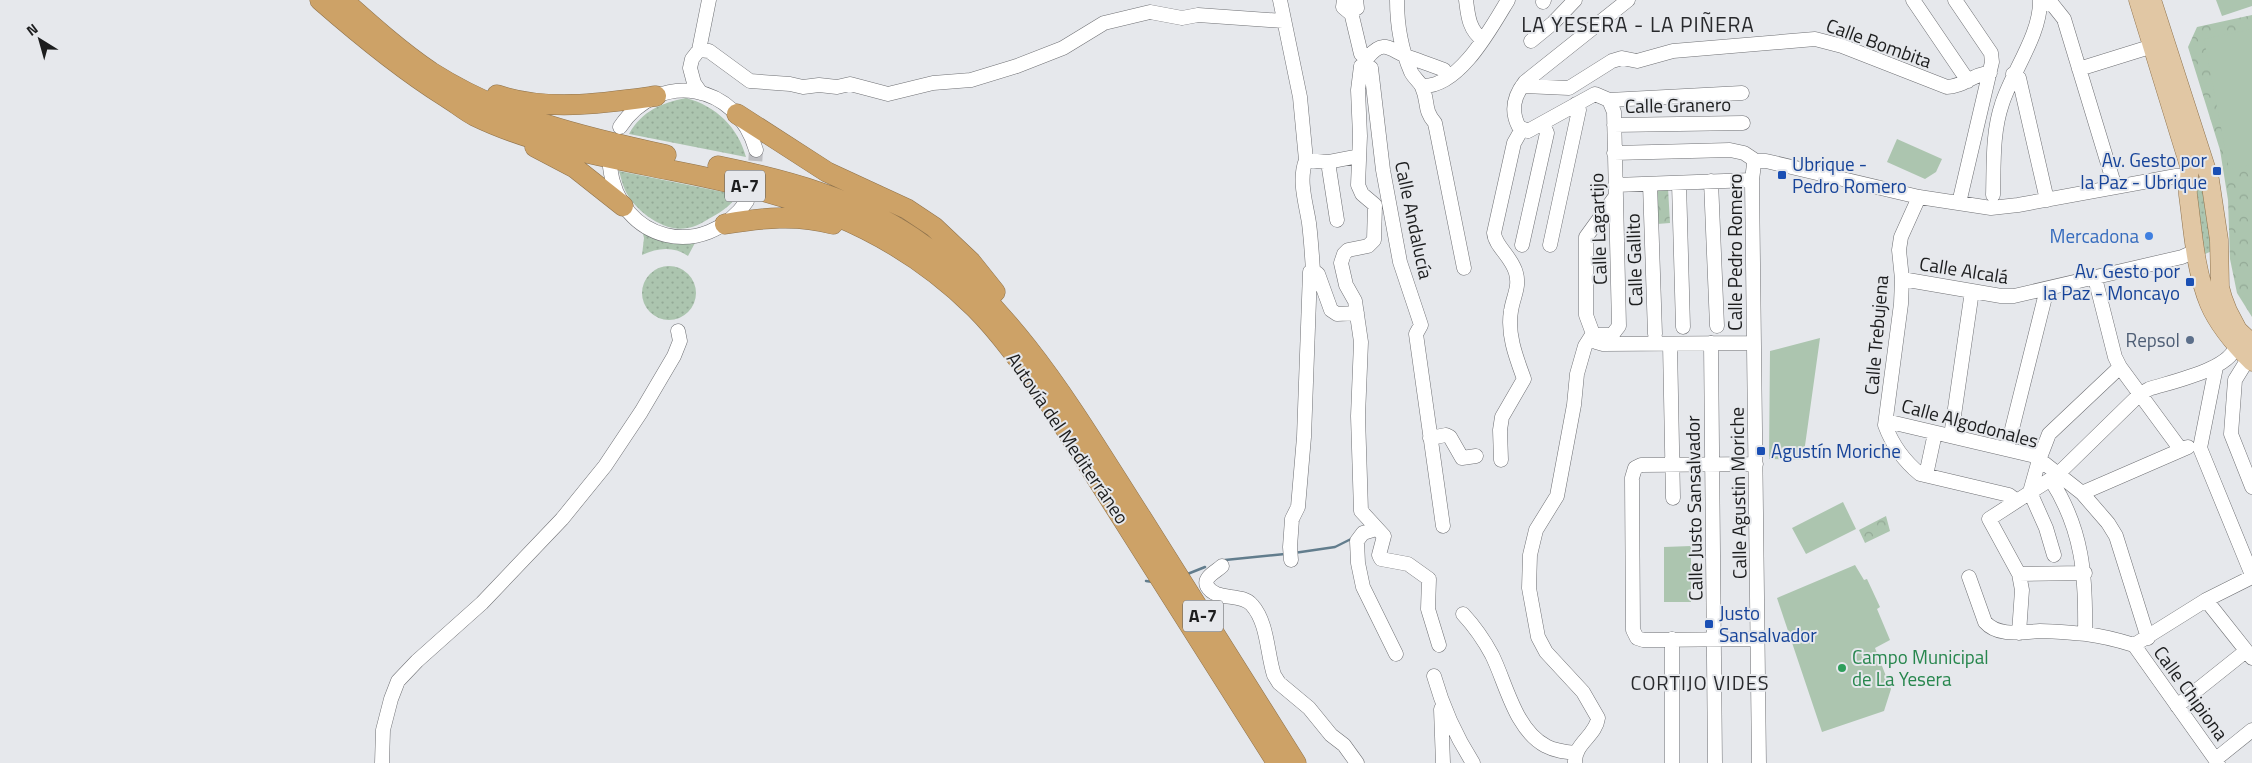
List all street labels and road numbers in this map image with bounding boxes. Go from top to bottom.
street label: Calle Bombita [1822,10,1936,75]
street label: Calle Granero [1625,89,1731,120]
street label: Calle Andalucía [1388,158,1441,282]
road number: A-7 [725,170,765,202]
street label: Calle Lagartijo [1581,173,1614,285]
street label: Calle Pedro Romero [1720,173,1749,331]
street label: Calle Gallito [1617,213,1650,307]
street label: Calle Alcalá [1917,248,2011,291]
street label: Calle Trebujena [1856,273,1895,396]
street label: Autovía del Mediterráneo [1000,346,1137,529]
street label: Calle Algodonales [1898,390,2042,455]
street label: Calle Agustin Moriche [1721,407,1754,579]
street label: Calle Justo Sansalvador [1677,415,1710,601]
road number: A-7 [1183,600,1223,632]
street label: Calle Chipiona [2147,639,2236,747]

